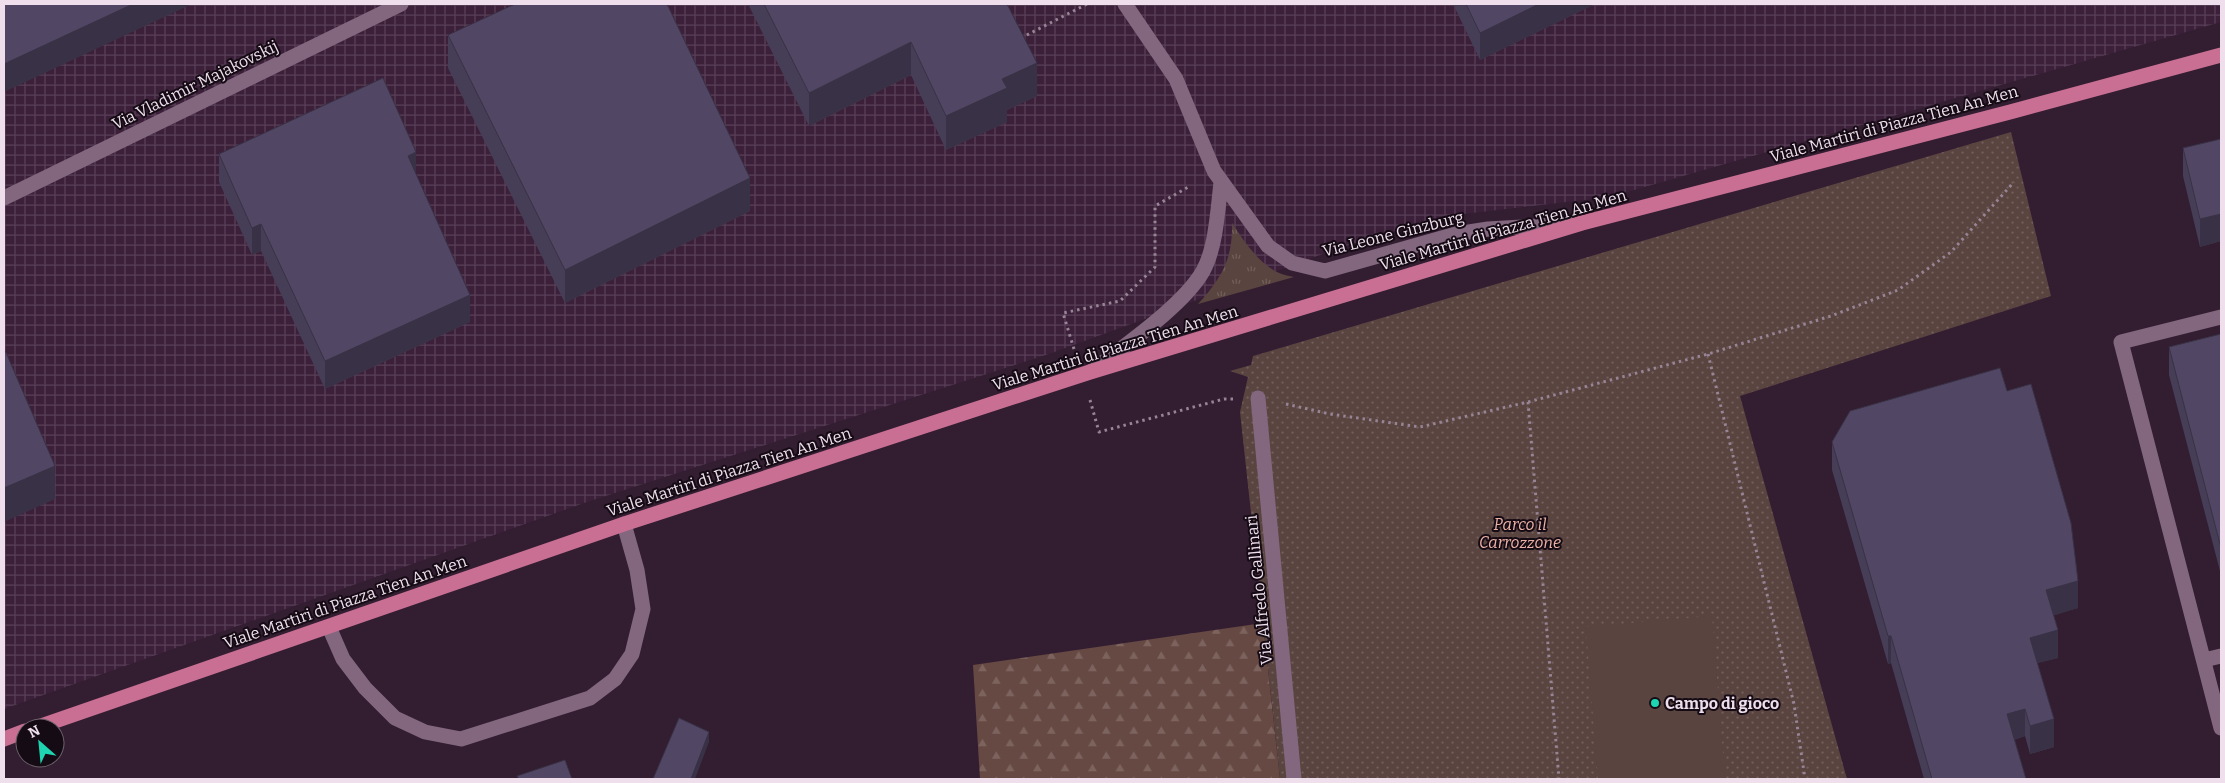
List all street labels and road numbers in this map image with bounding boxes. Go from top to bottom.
street label: Via Vladimir Majakovskij [109,36,281,134]
street label: Viale Martiri di Piazza Tien An Men [1768,82,2020,166]
street label: Viale Martiri di Piazza Tien An Men [1377,186,1629,274]
street label: Via Leone Ginzburg [1320,207,1466,261]
street label: Viale Martiri di Piazza Tien An Men [990,301,1240,395]
street label: Viale Martiri di Piazza Tien An Men [604,423,854,521]
street label: Via Alfredo Gallinari [1242,514,1276,666]
street label: Viale Martiri di Piazza Tien An Men [221,551,469,653]

